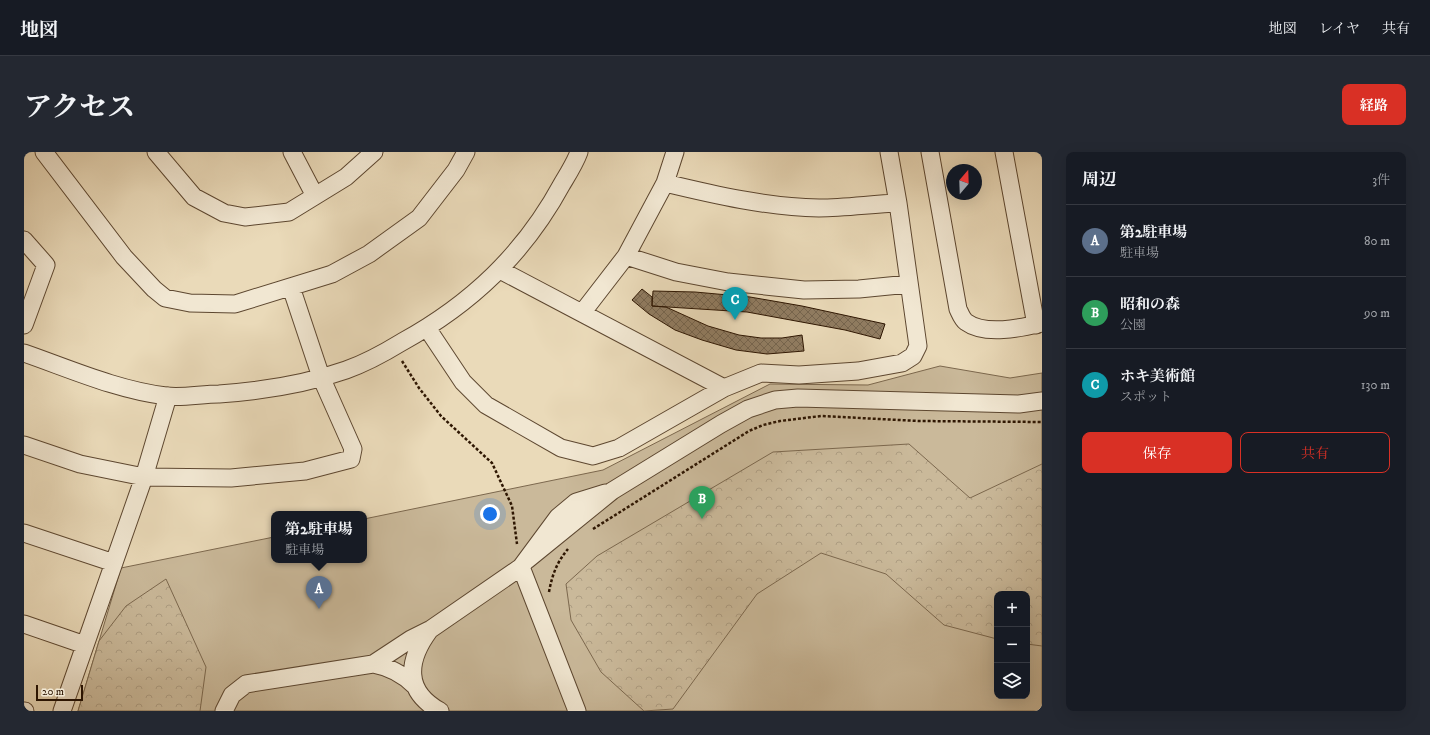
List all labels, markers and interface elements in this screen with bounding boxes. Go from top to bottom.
text: 地図 [20,19,58,42]
text: 地図 [1269,20,1297,38]
text: レイヤ [1319,20,1360,38]
text: 共有 [1382,20,1410,38]
button: 経路 [1342,84,1406,125]
text: アクセス [24,90,135,125]
north arrow [946,164,982,200]
text: 周辺 [1082,169,1116,191]
text: 3件 [1372,172,1390,188]
text: 第2駐車場 [1120,223,1187,242]
text: A [1091,233,1099,249]
text: 80 m [1364,233,1390,249]
text: 駐車場 [1120,245,1159,261]
pin: C [722,287,748,320]
text: 昭和の森 [1120,295,1180,314]
text: B [1091,305,1099,321]
text: 90 m [1364,305,1390,321]
text: 公園 [1120,317,1146,333]
text: ホキ美術館 [1120,367,1195,386]
text: C [1091,377,1099,393]
text: 130 m [1361,377,1390,393]
text: スポット [1120,389,1172,405]
button: 保存 [1082,432,1232,473]
button: 共有 [1240,432,1390,473]
pin: B [689,486,715,519]
your location [480,504,500,524]
popup [271,511,367,563]
text: 第2駐車場 [285,520,353,539]
text: 駐車場 [285,542,324,558]
pin: A [306,576,332,609]
map controls [994,591,1030,699]
button: + [994,591,1030,627]
button: − [994,627,1030,663]
button: layers [994,663,1030,699]
scale bar [36,683,83,702]
text: 20 m [42,685,64,699]

